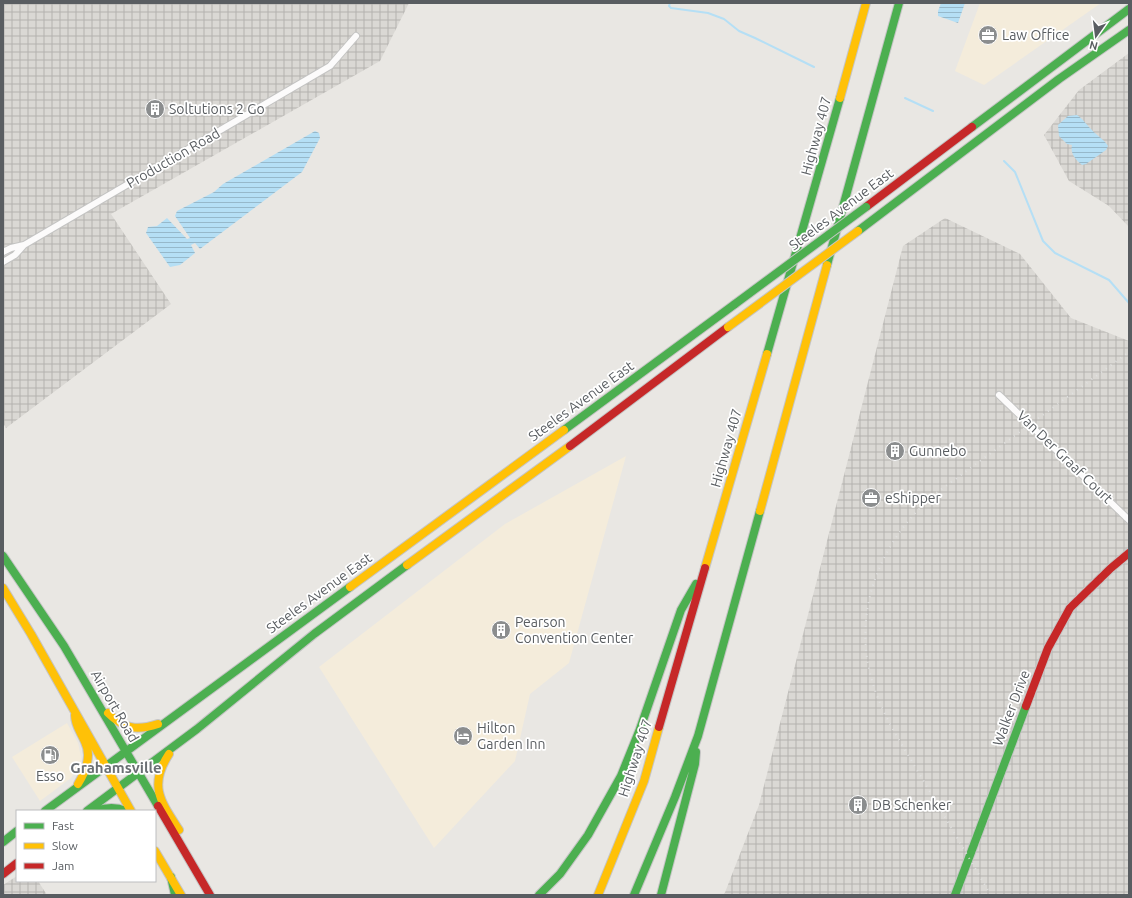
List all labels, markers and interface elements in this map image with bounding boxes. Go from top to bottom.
north arrow [1076,16,1116,56]
office icon: Law Office [977,24,999,46]
place label: Law Office [1002,27,1070,43]
text: N [1088,39,1099,53]
street label: Highway 407 [798,95,834,177]
building icon: Soltutions 2 Go [144,98,166,120]
place label: Soltutions 2 Go [169,101,265,117]
street label: Production Road [123,125,223,191]
street label: Steeles Avenue East [786,164,896,253]
street label: Steeles Avenue East [525,357,637,444]
street label: Highway 407 [707,407,745,489]
street label: Van Der Graaf Court [1014,407,1116,507]
building icon: Gunnebo [884,440,906,462]
place label: Gunnebo [909,443,966,459]
office icon: eShipper [860,487,882,509]
place label: eShipper [885,490,942,506]
street label: Steeles Avenue East [263,549,375,636]
place label: Pearson Convention Center [515,614,634,646]
building icon: Pearson Convention Center [490,619,512,641]
street label: Airport Road [88,667,142,745]
street label: Walker Drive [989,668,1033,748]
street label: Highway 407 [615,717,655,799]
place label: Hilton Garden Inn [477,720,545,752]
hotel icon: Hilton Garden Inn [452,725,474,747]
fuel station icon: Esso [39,744,61,766]
district label: Grahamsville [70,759,162,776]
place label: Esso [36,768,64,784]
building icon: DB Schenker [847,794,869,816]
place label: DB Schenker [872,797,952,813]
legend [16,810,156,882]
text: Fast [52,819,74,832]
text: Slow [52,839,78,852]
text: Jam [52,859,74,872]

